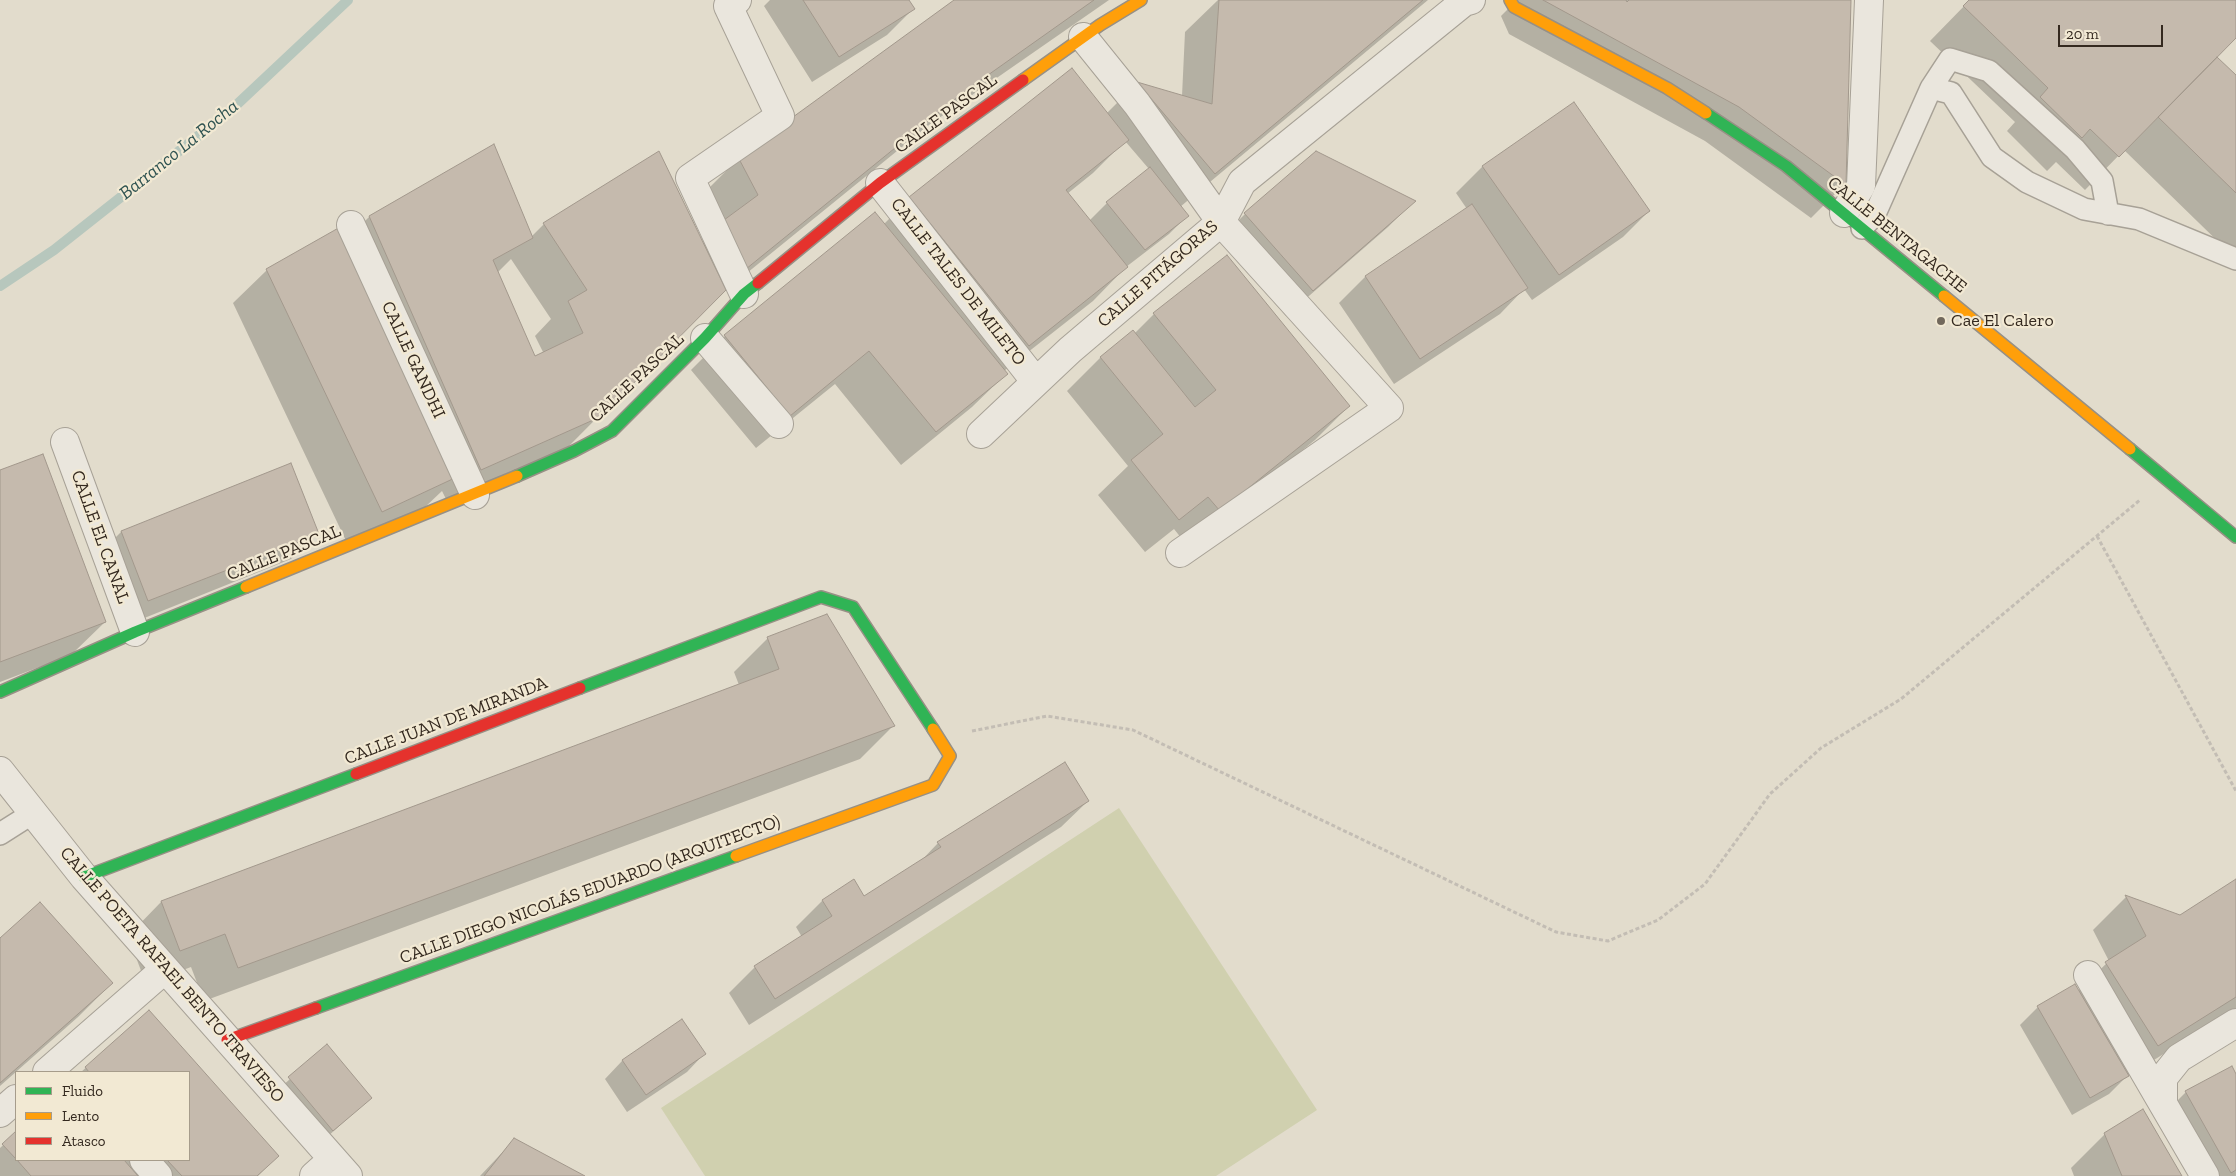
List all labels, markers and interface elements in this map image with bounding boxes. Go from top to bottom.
scale bar [2061,15,2166,47]
text: 20 m [2066,25,2099,43]
street label: CALLE PASCAL [891,70,1001,158]
water label: Barranco La Rocha [115,95,243,205]
street label: CALLE BENTAGACHE [1823,172,1971,298]
street label: CALLE TALES DE MILETO [886,194,1030,370]
street label: CALLE PITÁGORAS [1093,216,1223,332]
street label: CALLE GANDHI [376,298,450,422]
place label: Cae El Calero [1951,310,2054,332]
marker: Cae El Calero [1935,315,1947,327]
street label: CALLE PASCAL [585,329,689,427]
street label: CALLE EL CANAL [66,468,134,606]
street label: CALLE PASCAL [224,520,344,586]
street label: CALLE JUAN DE MIRANDA [341,672,551,770]
street label: CALLE DIEGO NICOLÁS EDUARDO (ARQUITECTO) [397,811,783,969]
street label: CALLE POETA RAFAEL BENTO TRAVIESO [55,843,289,1107]
legend [15,1071,190,1161]
text: Fluido [62,1082,103,1100]
text: Lento [62,1107,99,1125]
text: Atasco [62,1132,106,1150]

